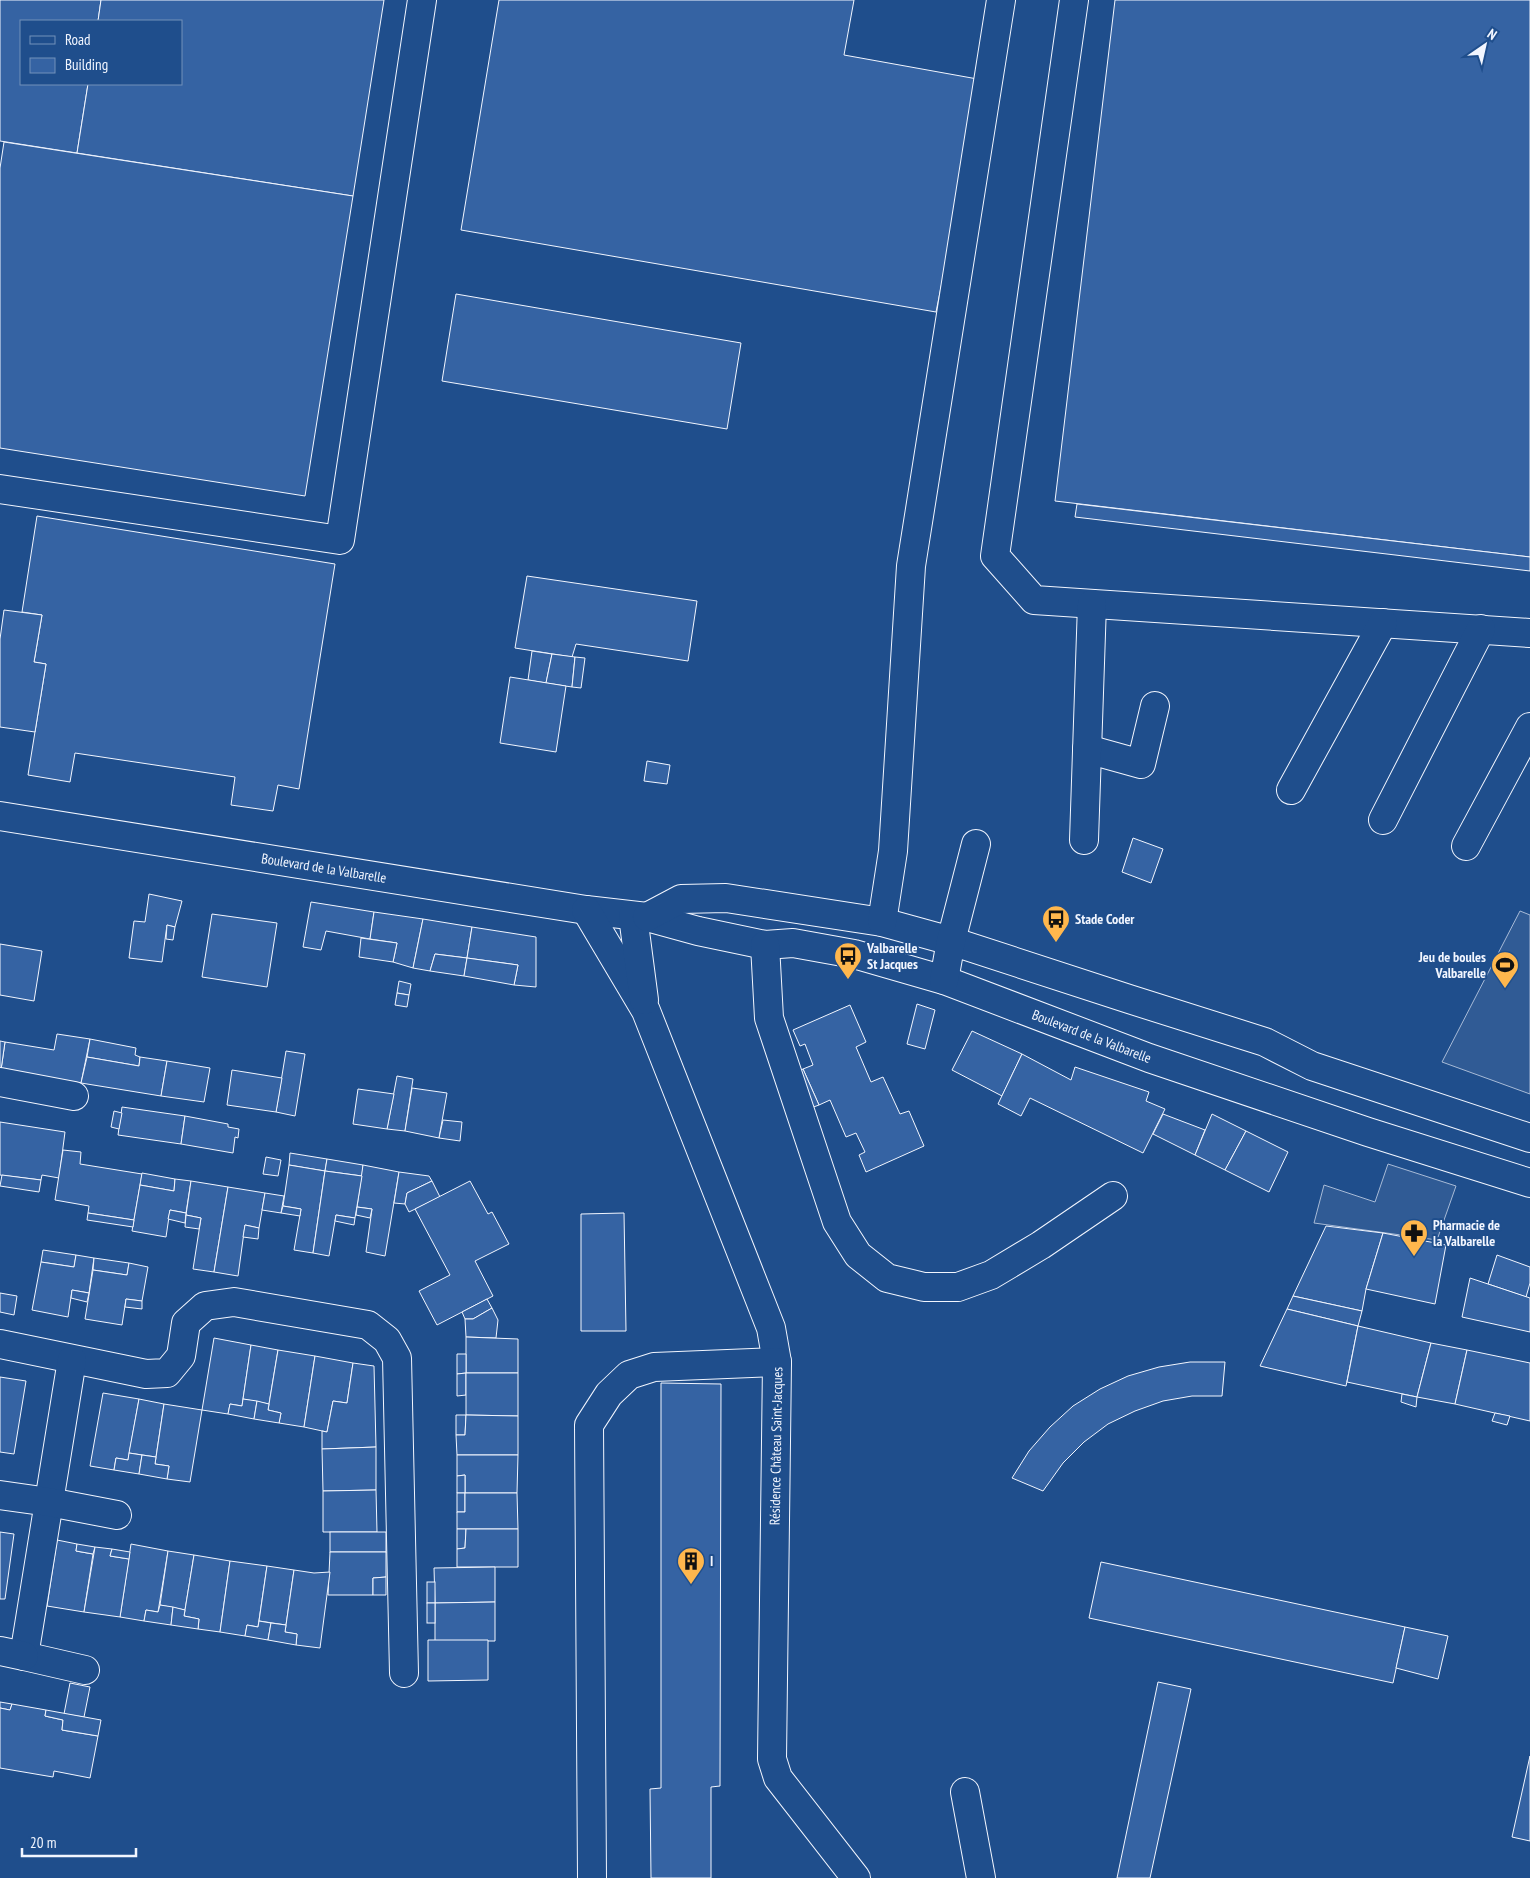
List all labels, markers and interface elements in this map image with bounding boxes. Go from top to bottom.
legend [20,20,182,85]
north arrow [1460,20,1510,70]
text: N [1484,25,1500,44]
text: Road [65,30,91,49]
text: Building [65,55,108,74]
street label: Boulevard de la Valbarelle [260,849,388,887]
bus stop icon: Stade Coder [1041,904,1071,943]
place label: Stade Coder [1075,910,1135,928]
place label: Valbarelle St Jacques [866,939,918,973]
bus stop icon: Valbarelle St Jacques [833,941,863,980]
place label: Jeu de boules Valbarelle [1418,948,1486,982]
sports icon: Jeu de boules Valbarelle [1490,950,1520,989]
street label: Boulevard de la Valbarelle [1029,1005,1154,1067]
place label: Pharmacie de la Valbarelle [1433,1216,1500,1250]
pharmacy icon: Pharmacie de la Valbarelle [1399,1218,1429,1257]
street label: Résidence Château Saint-Jacques [766,1366,786,1525]
building icon: I [676,1546,706,1585]
place label: I [710,1552,713,1570]
scale bar [22,1826,136,1858]
text: 20 m [30,1833,56,1852]

